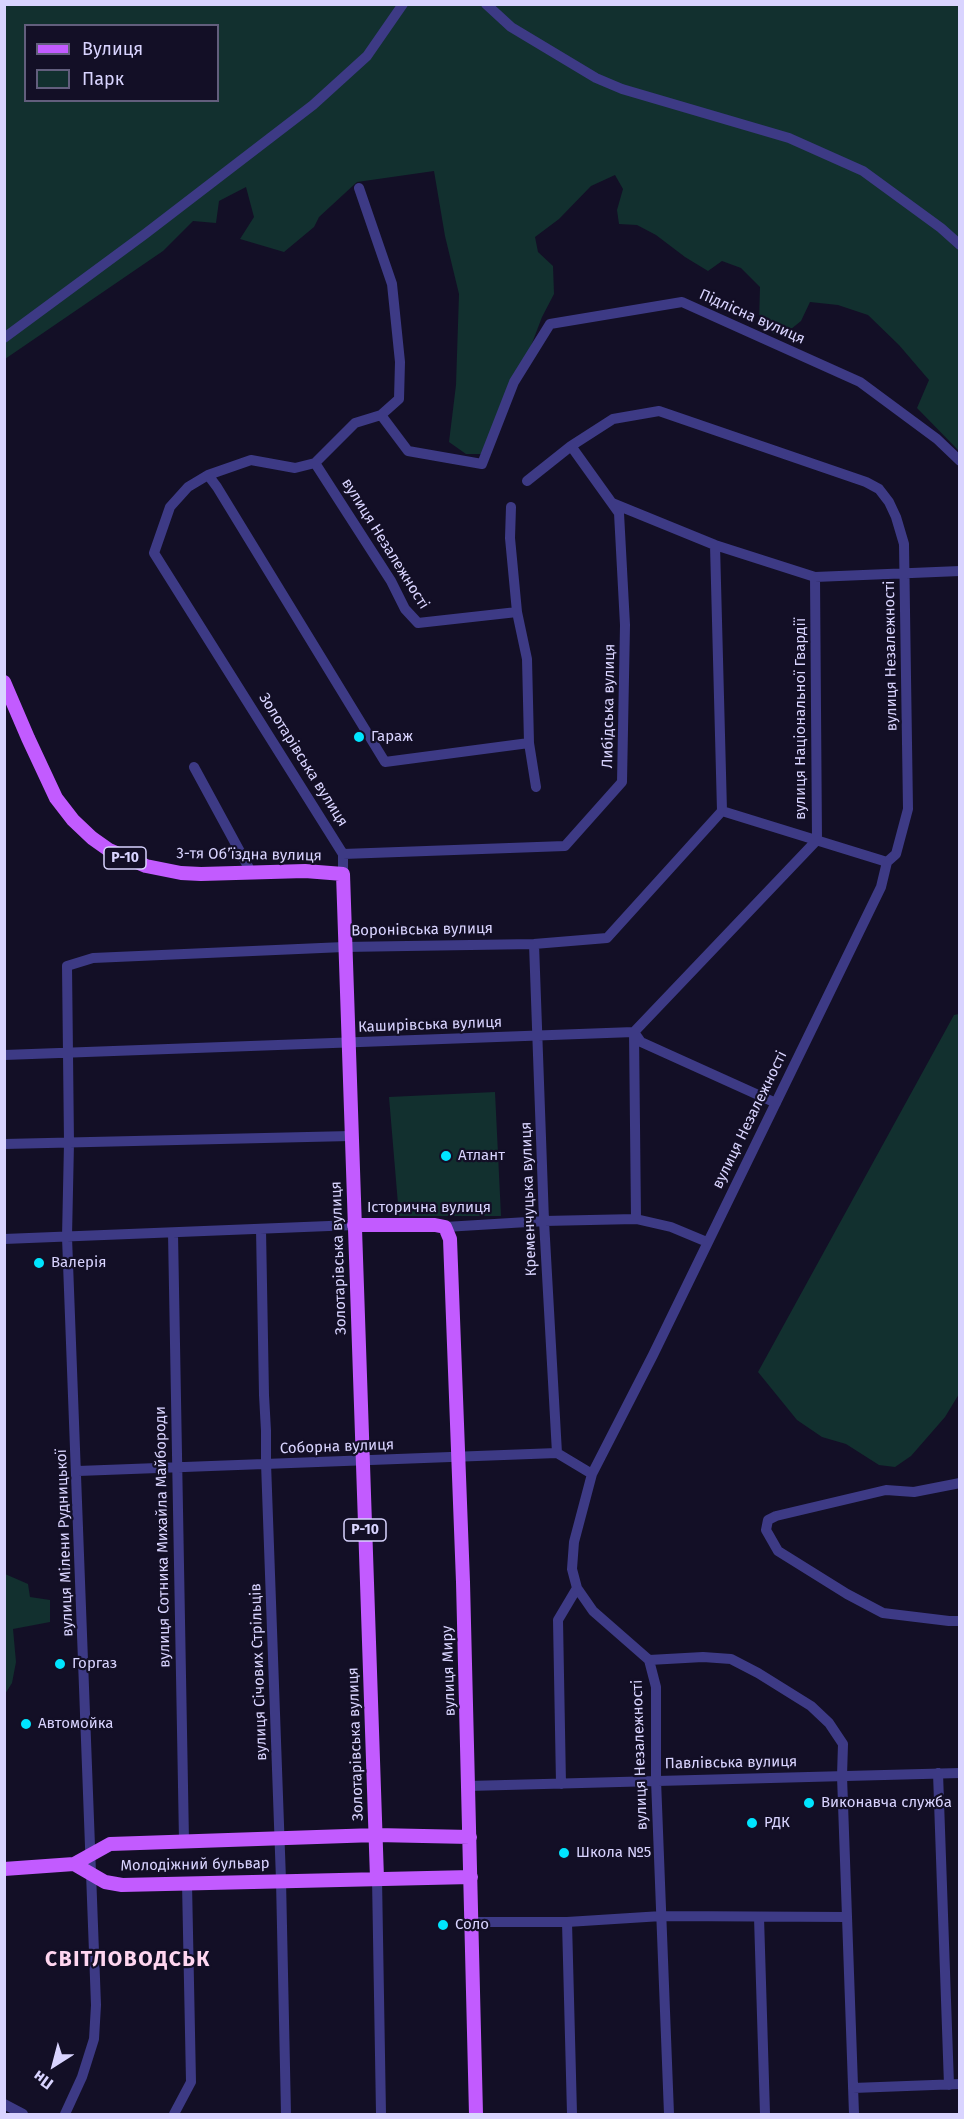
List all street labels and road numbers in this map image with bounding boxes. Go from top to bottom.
street label: Підлісна вулиця [696,286,808,348]
street label: вулиця Незалежності [337,475,433,613]
street label: вулиця Незалежності [881,580,901,732]
street label: вулиця Національної Гвардії [792,618,810,820]
street label: Либідська вулиця [599,643,619,769]
street label: Золотарівська вулиця [255,690,351,830]
street label: 3-тя Обʼїздна вулиця [176,845,322,865]
road number: Р-10 [104,847,146,869]
street label: Воронівська вулиця [351,920,493,940]
street label: Каширівська вулиця [358,1013,502,1037]
street label: вулиця Незалежності [709,1048,791,1192]
street label: Кременчуцька вулиця [517,1121,541,1277]
street label: Золотарівська вулиця [327,1181,351,1335]
street label: Історична вулиця [367,1199,491,1217]
street label: вулиця Сотника Михайла Майбороди [152,1406,174,1668]
street label: Соборна вулиця [280,1436,394,1458]
street label: вулиця Мілени Рудницької [53,1449,77,1637]
road number: Р-10 [344,1519,386,1541]
street label: вулиця Січових Стрільців [247,1583,271,1761]
street label: вулиця Миру [438,1625,460,1717]
street label: Золотарівська вулиця [344,1667,368,1821]
street label: вулиця Незалежності [628,1679,652,1831]
street label: Павлівська вулиця [665,1753,797,1773]
street label: Молодіжний бульвар [120,1855,270,1875]

